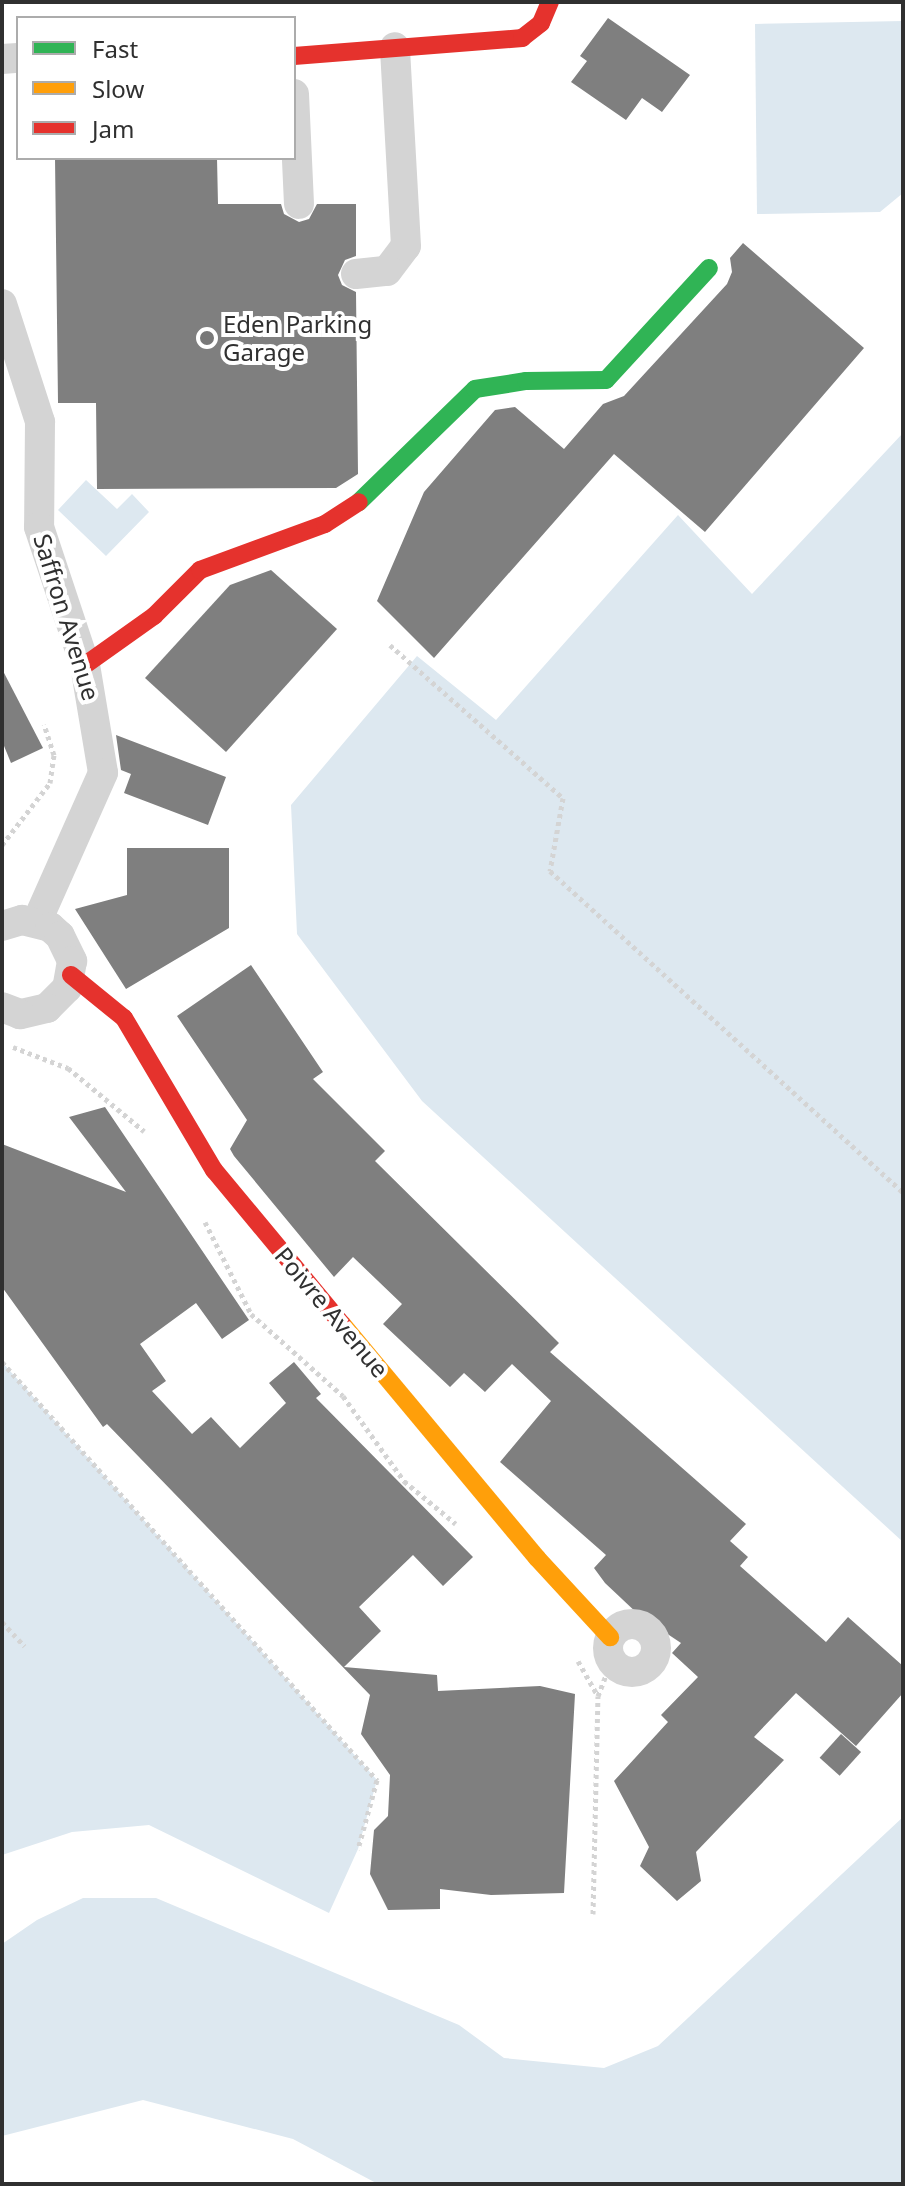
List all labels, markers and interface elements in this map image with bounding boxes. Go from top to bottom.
legend [16,16,296,160]
text: Fast [92,32,138,65]
text: Slow [92,72,144,105]
text: Jam [92,112,134,145]
place label: Eden Parking Garage [223,310,372,366]
marker: Eden Parking Garage [198,329,216,347]
street label: Saffron Avenue [28,530,106,704]
street label: Poivre Avenue [269,1241,395,1383]

